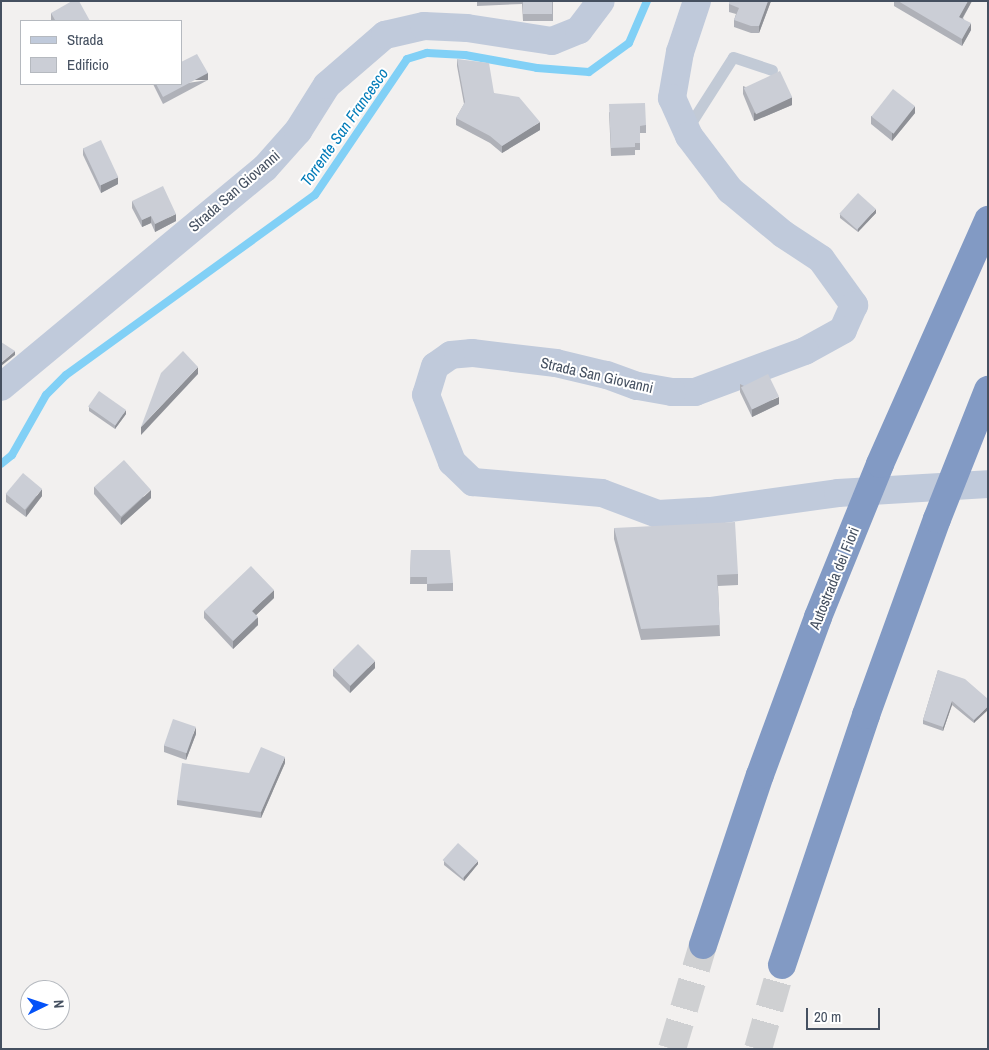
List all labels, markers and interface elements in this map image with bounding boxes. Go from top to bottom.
legend [20,20,182,85]
text: Strada [67,29,103,50]
text: Edificio [67,54,109,75]
water label: Torrente San Francesco [296,64,392,190]
street label: Strada San Giovanni [185,147,283,235]
street label: Strada San Giovanni [539,353,655,397]
street label: Autostrada dei Fiori [805,524,863,632]
north arrow [20,980,70,1030]
scale bar [809,998,883,1030]
text: N [50,999,68,1009]
text: 20 m [814,1006,841,1027]

